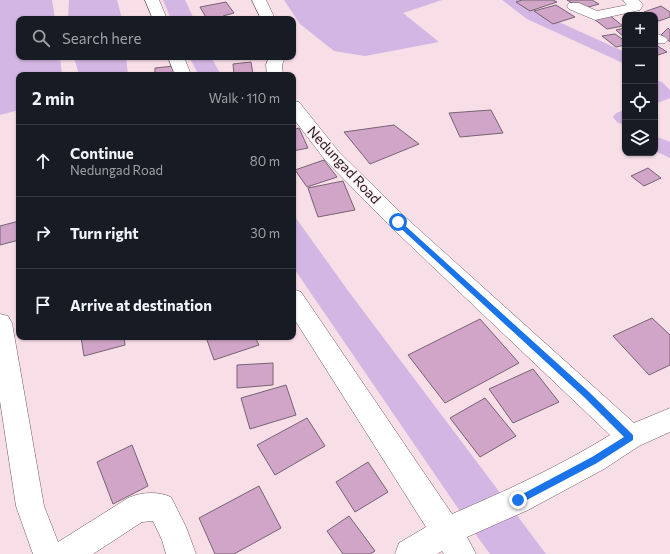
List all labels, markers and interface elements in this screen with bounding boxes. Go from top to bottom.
map controls [622,12,658,156]
button: + [622,12,658,48]
search box [16,16,296,60]
icon: search [30,27,52,49]
text: Search here [62,29,141,47]
button: − [622,48,658,84]
button: locate [622,84,658,120]
text: 2 min [32,88,74,109]
text: Walk · 110 m [209,90,280,106]
button: layers [622,120,658,156]
street label: Nedungad Road [304,122,385,207]
text: Continue [70,144,134,162]
icon: ahead [32,150,54,172]
text: 80 m [250,153,280,169]
text: Nedungad Road [70,162,163,178]
route start [389,213,407,231]
icon: right [32,222,54,244]
text: Turn right [70,224,139,242]
text: 30 m [250,225,280,241]
icon: arrive [32,294,54,316]
text: Arrive at destination [70,296,212,314]
route end [509,491,527,509]

